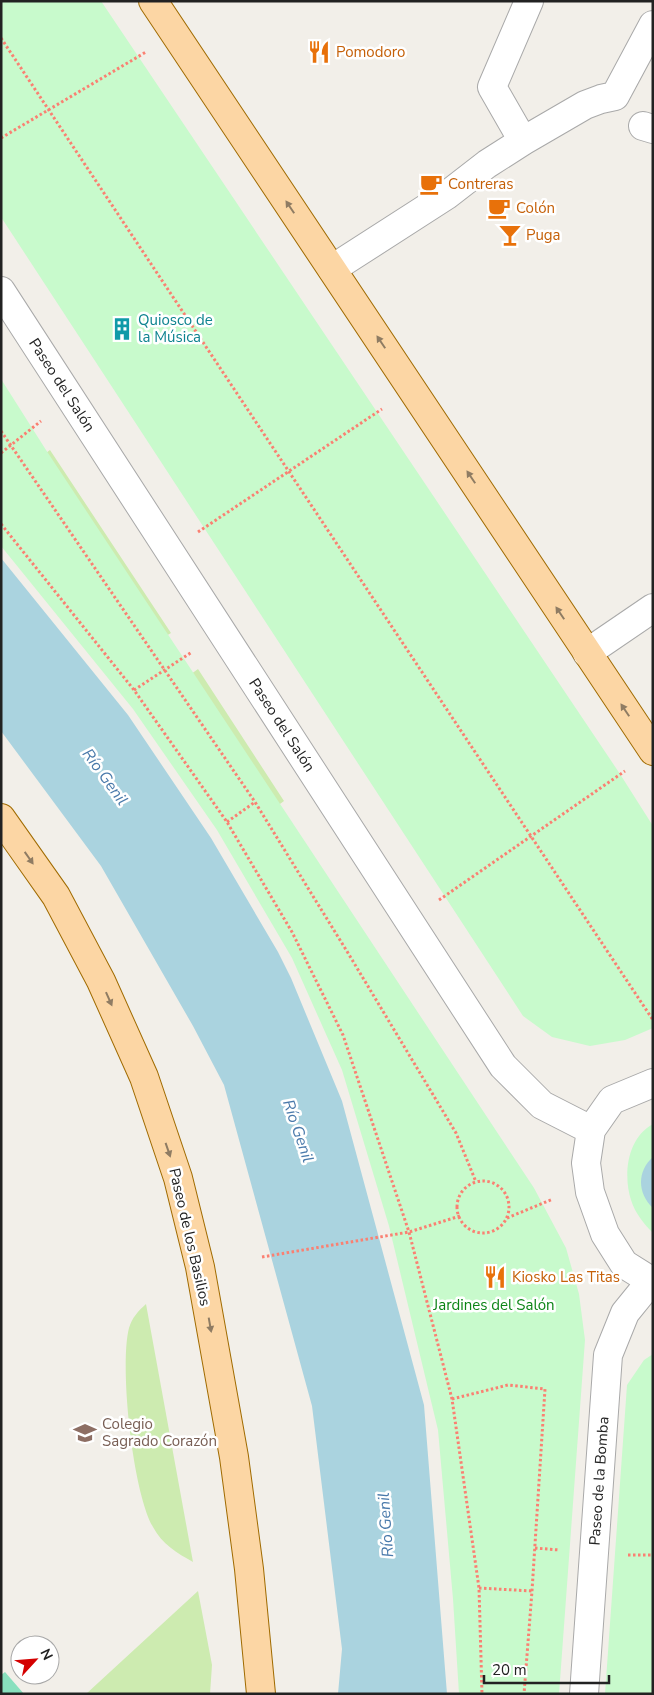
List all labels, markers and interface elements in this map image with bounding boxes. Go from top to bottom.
restaurant icon: Pomodoro [306,39,332,65]
place label: Pomodoro [336,42,405,62]
cafe icon: Contreras [418,171,444,197]
place label: Contreras [448,174,513,194]
cafe icon: Colón [486,195,512,221]
place label: Colón [516,198,555,218]
one-way arrow [286,200,295,213]
bar icon: Puga [497,222,523,248]
place label: Puga [526,225,561,245]
place label: Quiosco de la Música [138,310,213,347]
building icon: Quiosco de la Música [109,316,135,342]
street label: Paseo del Salón [24,334,100,436]
one-way arrow [376,335,386,349]
one-way arrow [466,470,475,484]
one-way arrow [555,606,565,619]
street label: Paseo del Salón [244,674,320,776]
one-way arrow [620,704,630,717]
water label: Río Genil [77,744,133,810]
one-way arrow [24,851,34,865]
one-way arrow [106,992,114,1006]
water label: Río Genil [277,1097,319,1166]
one-way arrow [165,1143,173,1158]
street label: Paseo de los Basilios [164,1166,216,1308]
restaurant icon: Kiosko Las Titas [482,1264,508,1290]
place label: Kiosko Las Titas [512,1267,620,1287]
park label: Jardines del Salón [432,1295,555,1315]
one-way arrow [207,1317,215,1333]
place label: Colegio Sagrado Corazón [102,1414,217,1451]
street label: Paseo de la Bomba [585,1416,613,1546]
school or university icon: Colegio Sagrado Corazón [72,1420,98,1446]
water label: Río Genil [373,1492,399,1558]
north arrow [10,1635,60,1685]
text: N [35,1646,57,1663]
scale bar [484,1652,609,1684]
text: 20 m [492,1660,527,1680]

